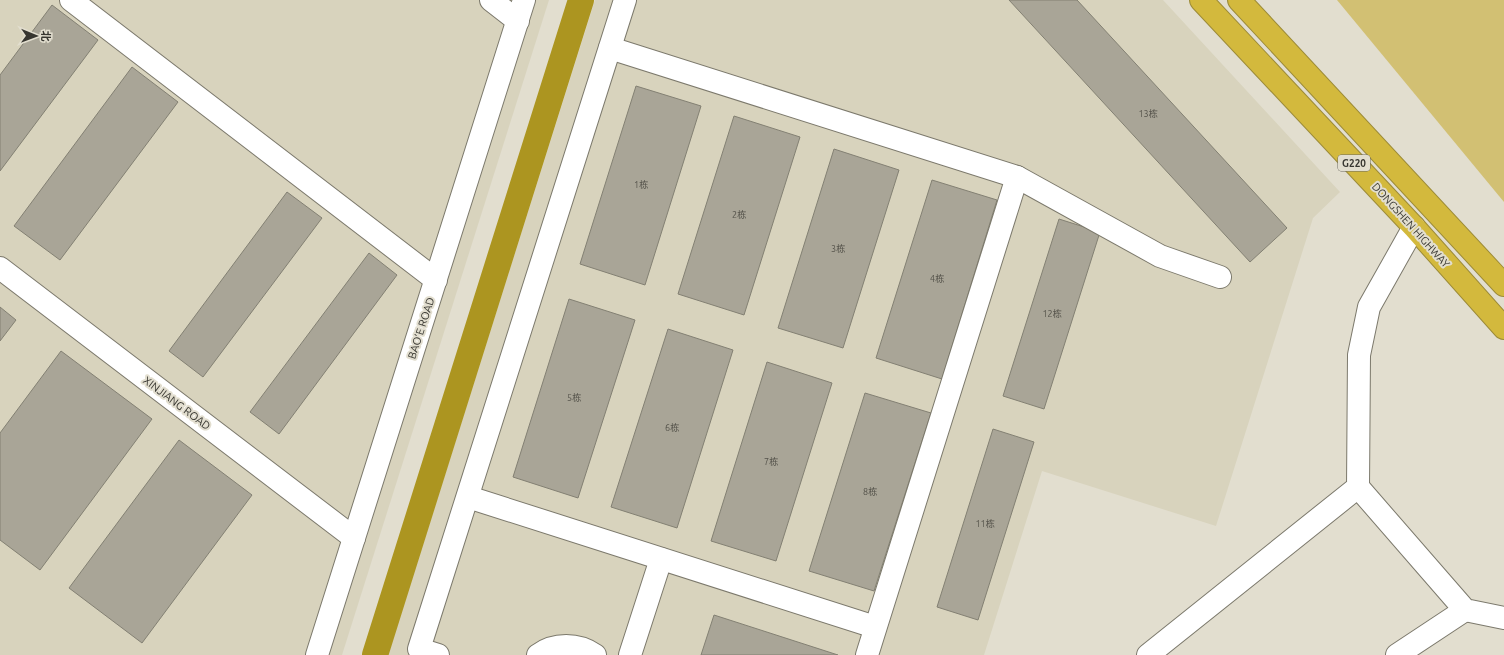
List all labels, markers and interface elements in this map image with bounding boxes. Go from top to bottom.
north arrow [16,16,56,56]
text: 北 [40,31,52,42]
house number: 13栋 [1138,108,1158,119]
road number: G220 [1338,155,1370,171]
house number: 1栋 [634,179,648,190]
street label: DONGSHEN HIGHWAY [1370,180,1453,270]
house number: 2栋 [732,209,746,220]
house number: 3栋 [831,243,845,254]
house number: 4栋 [930,273,944,284]
street label: BAO’E ROAD [405,296,437,360]
house number: 12栋 [1042,308,1062,319]
street label: XINJIANG ROAD [141,374,213,432]
house number: 5栋 [567,392,581,403]
house number: 6栋 [665,422,679,433]
house number: 7栋 [764,456,778,467]
house number: 8栋 [863,486,877,497]
house number: 11栋 [975,518,995,529]

